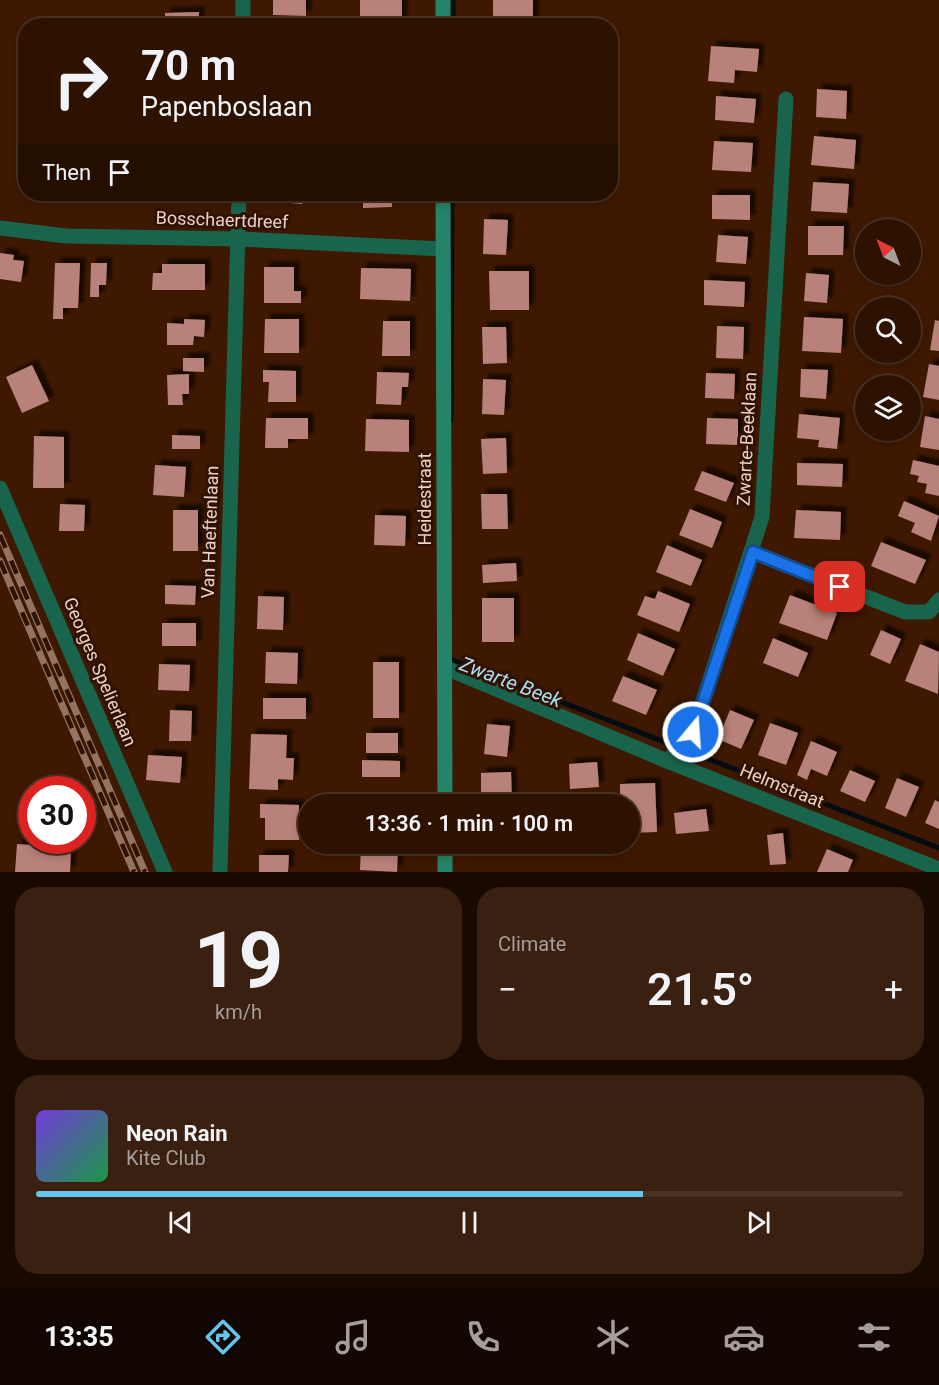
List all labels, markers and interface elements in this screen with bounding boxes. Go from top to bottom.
text: 70 m [141,41,236,90]
icon: right [42,42,120,120]
text: Papenboslaan [141,91,312,123]
icon: arrive [103,156,136,189]
text: Then [42,160,91,185]
street label: Bosschaertdreef [155,207,289,232]
north arrow [855,219,921,285]
map controls [855,219,921,441]
button: search [855,297,921,363]
street label: Zwarte-Beeklaan [733,371,760,507]
button: layers [855,375,921,441]
street label: Heidestraat [414,452,435,545]
street label: Van Haeftenlaan [197,465,222,599]
pin [814,561,865,612]
icon: arrive [823,570,856,603]
street label: Georges Spelierlaan [60,594,141,750]
water label: Zwarte Beek [456,651,567,713]
position arrow [661,700,725,764]
street label: Helmstraat [737,759,827,812]
speed limit sign: 30 [18,776,96,854]
text: 13:36 · 1 min · 100 m [365,811,573,836]
text: 19 [194,915,283,1006]
text: Climate [498,932,566,956]
text: 21.5° [647,963,754,1016]
text: − [498,970,517,1009]
text: + [884,970,903,1009]
text: km/h [215,1000,262,1024]
text: Neon Rain [126,1121,228,1146]
text: Kite Club [126,1146,206,1170]
icon: previous [164,1206,197,1239]
icon: pause [453,1206,486,1239]
icon: next [742,1206,775,1239]
icon: directions [202,1316,244,1358]
icon: music [332,1316,374,1358]
icon: phone [462,1316,504,1358]
icon: climate [592,1316,634,1358]
icon: car [723,1316,765,1358]
icon: filters [853,1316,895,1358]
text: 13:35 [44,1321,114,1353]

